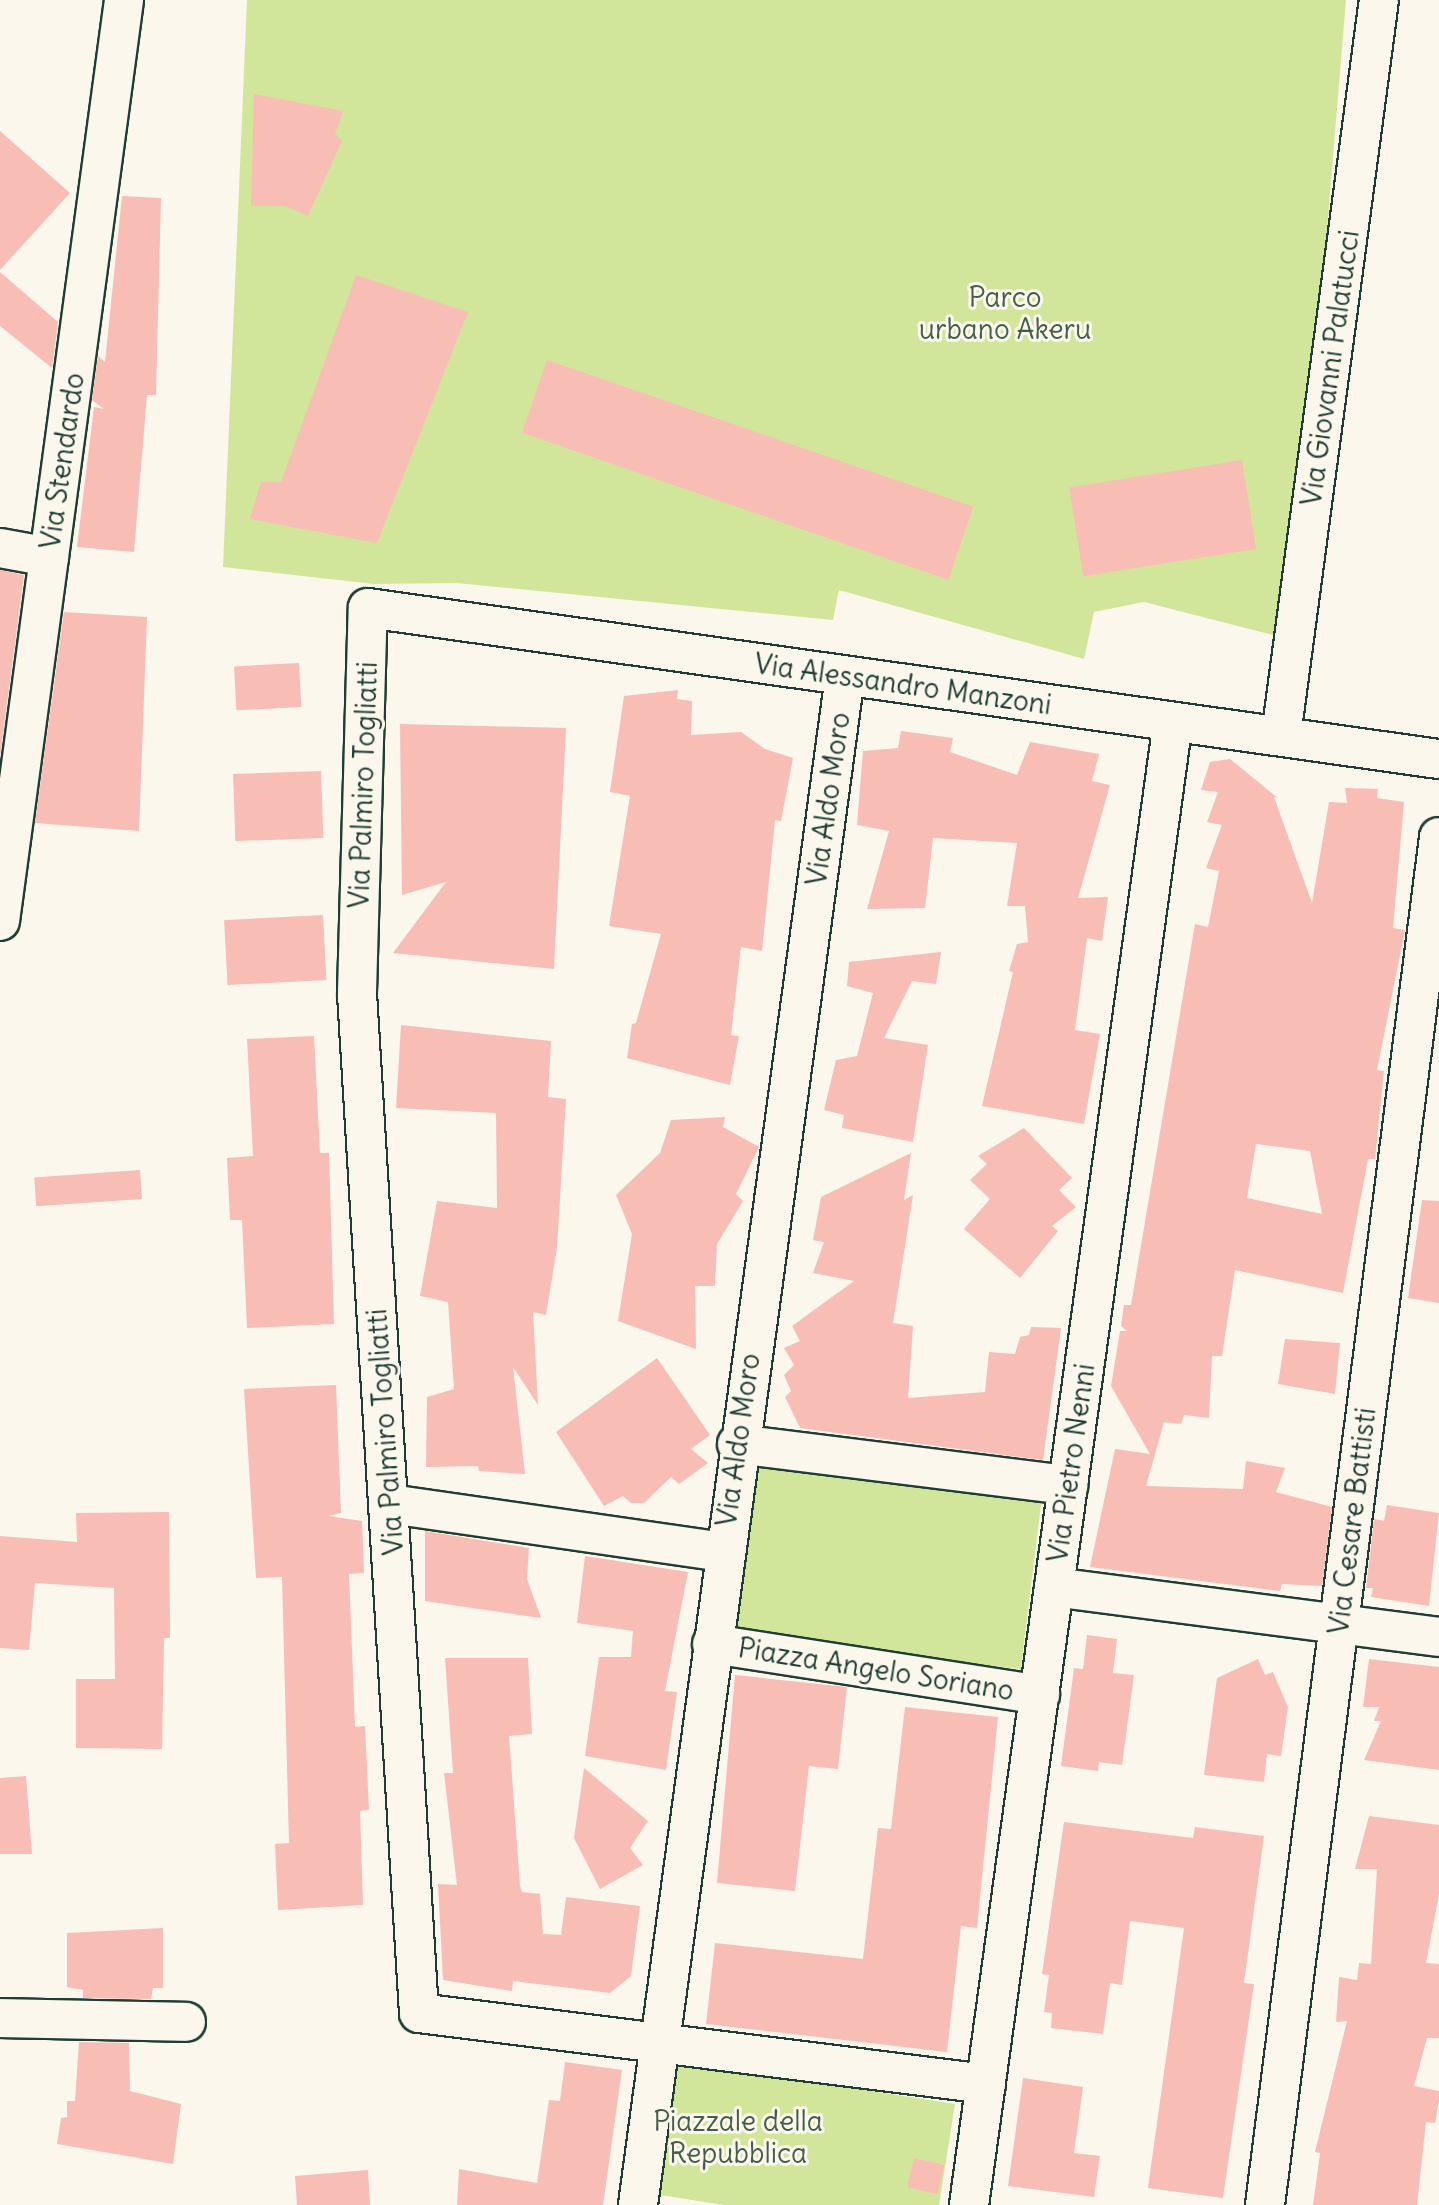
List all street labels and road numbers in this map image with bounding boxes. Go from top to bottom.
street label: Via Giovanni Palatucci [1294,228,1366,508]
street label: Via Stendardo [33,371,91,551]
street label: Via Alessandro Manzoni [752,647,1054,721]
street label: Via Palmiro Togliatti [342,661,384,909]
street label: Via Aldo Moro [799,710,857,888]
street label: Via Palmiro Togliatti [360,1308,410,1556]
street label: Via Aldo Moro [709,1351,767,1529]
street label: Via Pietro Nenni [1040,1361,1102,1565]
street label: Via Cesare Battisti [1321,1406,1383,1636]
street label: Piazza Angelo Soriano [736,1631,1016,1707]

